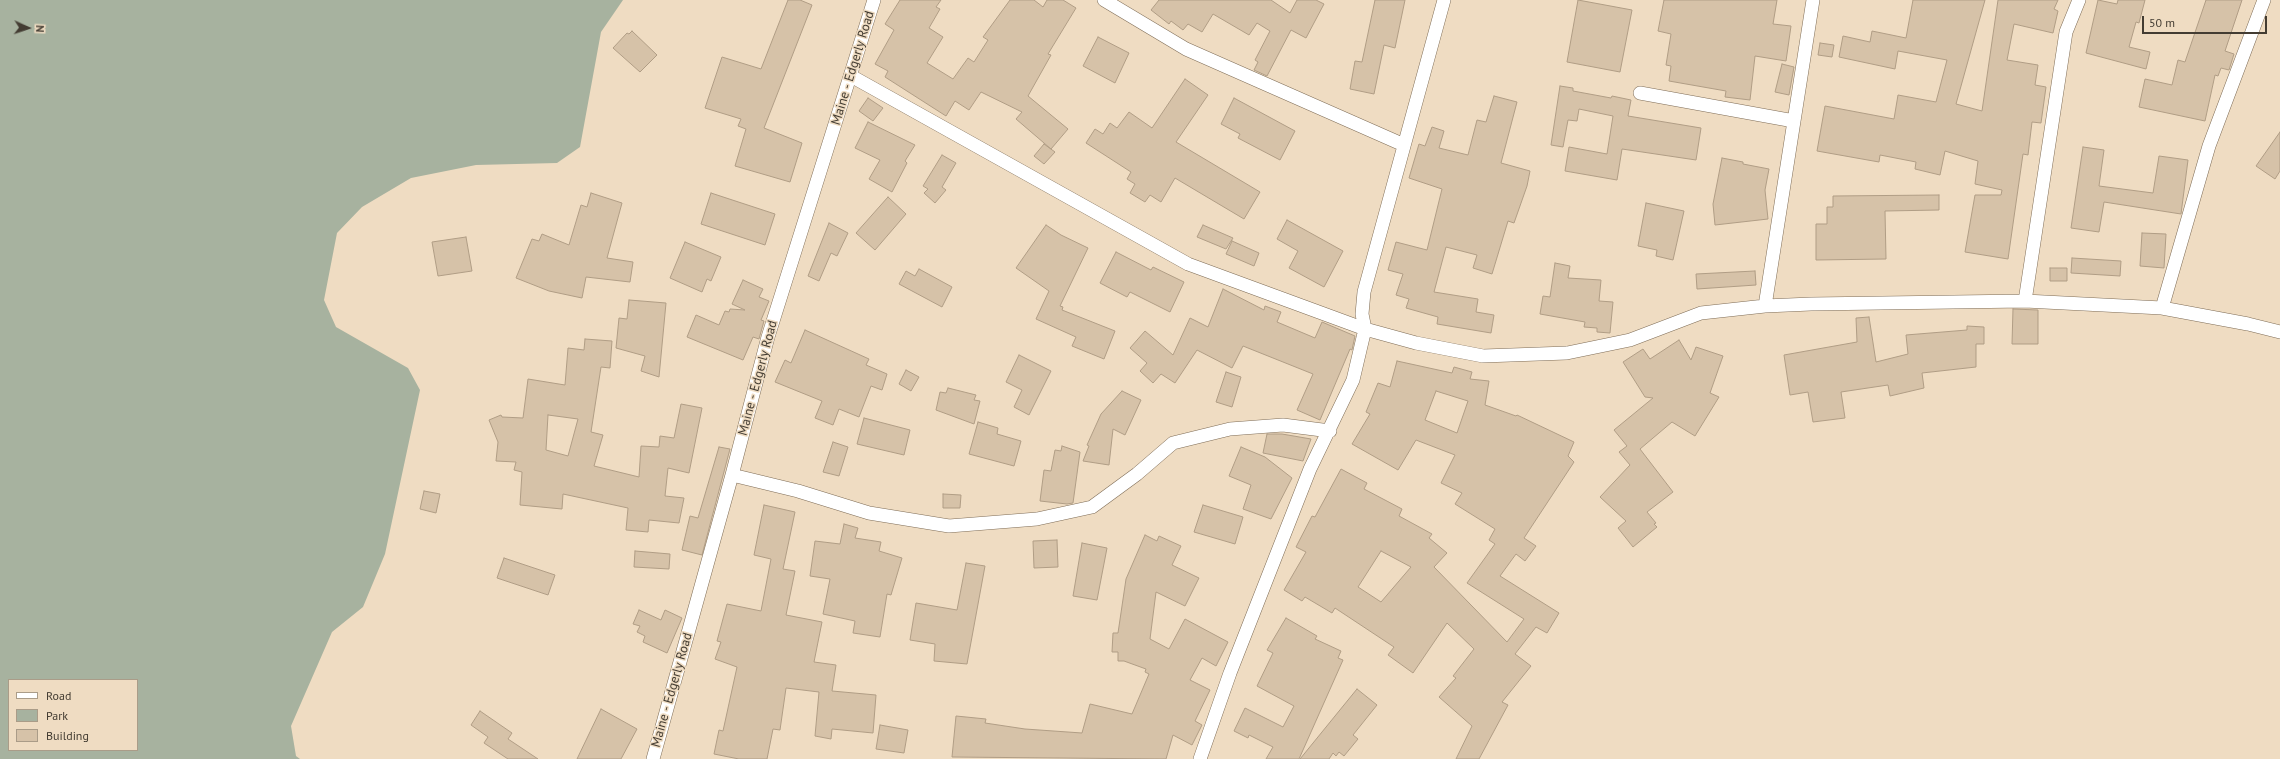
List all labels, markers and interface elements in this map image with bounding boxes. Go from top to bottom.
north arrow [8,8,48,48]
scale bar [2144,8,2269,34]
street label: Maine - Edgerly Road [828,9,878,127]
text: 50 m [2149,15,2175,30]
text: N [33,25,47,33]
street label: Maine - Edgerly Road [735,319,781,437]
street label: Maine - Edgerly Road [648,631,696,749]
legend [8,679,138,751]
text: Road [46,688,71,703]
text: Park [46,708,68,723]
text: Building [46,728,89,743]

